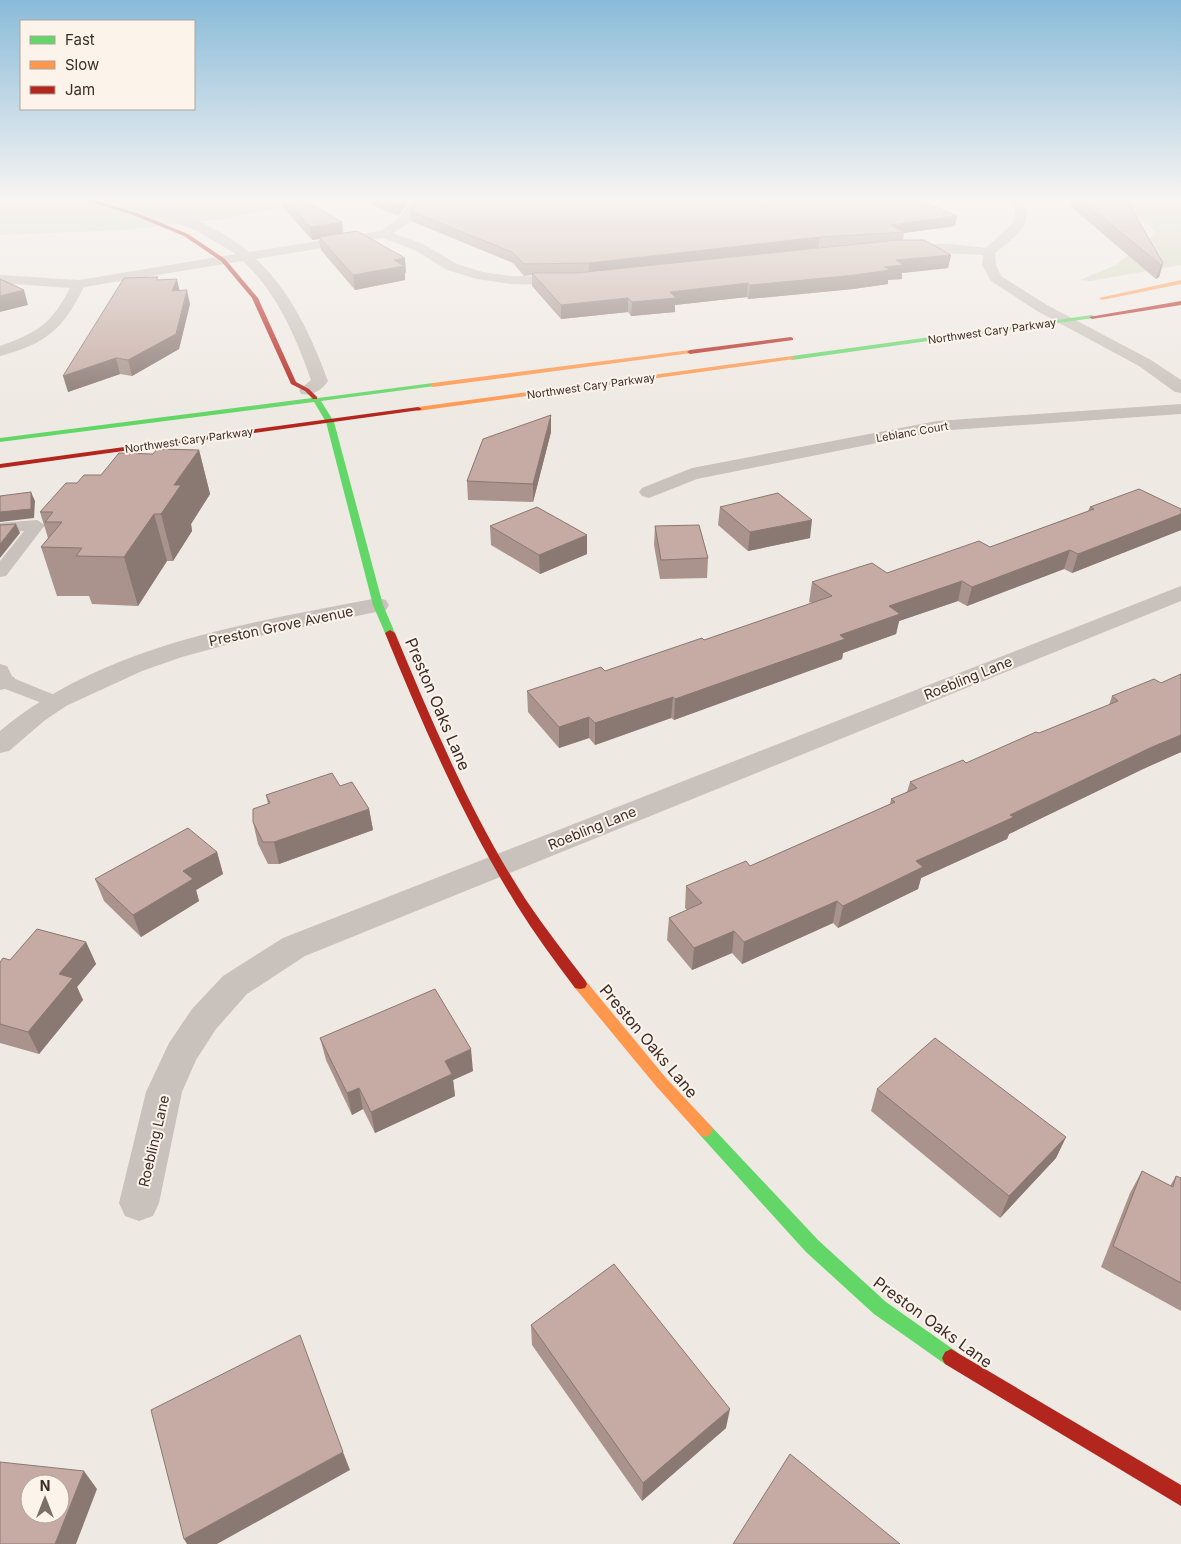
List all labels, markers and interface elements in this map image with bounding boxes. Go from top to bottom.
legend [20,20,195,110]
text: Fast [65,30,95,49]
text: Slow [65,55,99,74]
text: Jam [65,80,95,99]
street label: Northwest Cary Parkway [927,315,1057,347]
street label: Northwest Cary Parkway [526,370,656,402]
street label: Leblanc Court [875,419,950,445]
street label: Northwest Cary Parkway [124,424,254,456]
street label: Preston Grove Avenue [207,602,355,649]
street label: Preston Oaks Lane [401,635,475,773]
street label: Roebling Lane [921,652,1014,703]
street label: Roebling Lane [545,802,638,853]
street label: Preston Oaks Lane [596,980,702,1102]
street label: Roebling Lane [135,1093,172,1188]
street label: Preston Oaks Lane [870,1272,996,1372]
north arrow [20,1474,70,1524]
text: N [40,1477,50,1494]

